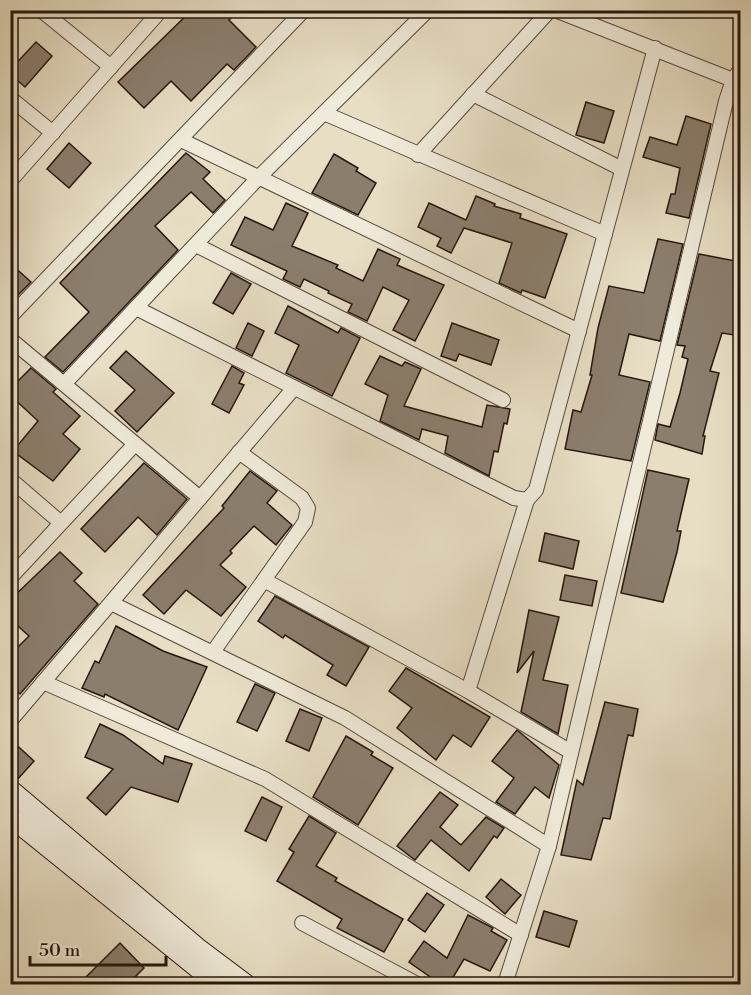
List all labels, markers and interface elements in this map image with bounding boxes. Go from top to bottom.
scale bar [30,929,166,967]
text: 50 m [39,939,81,962]

